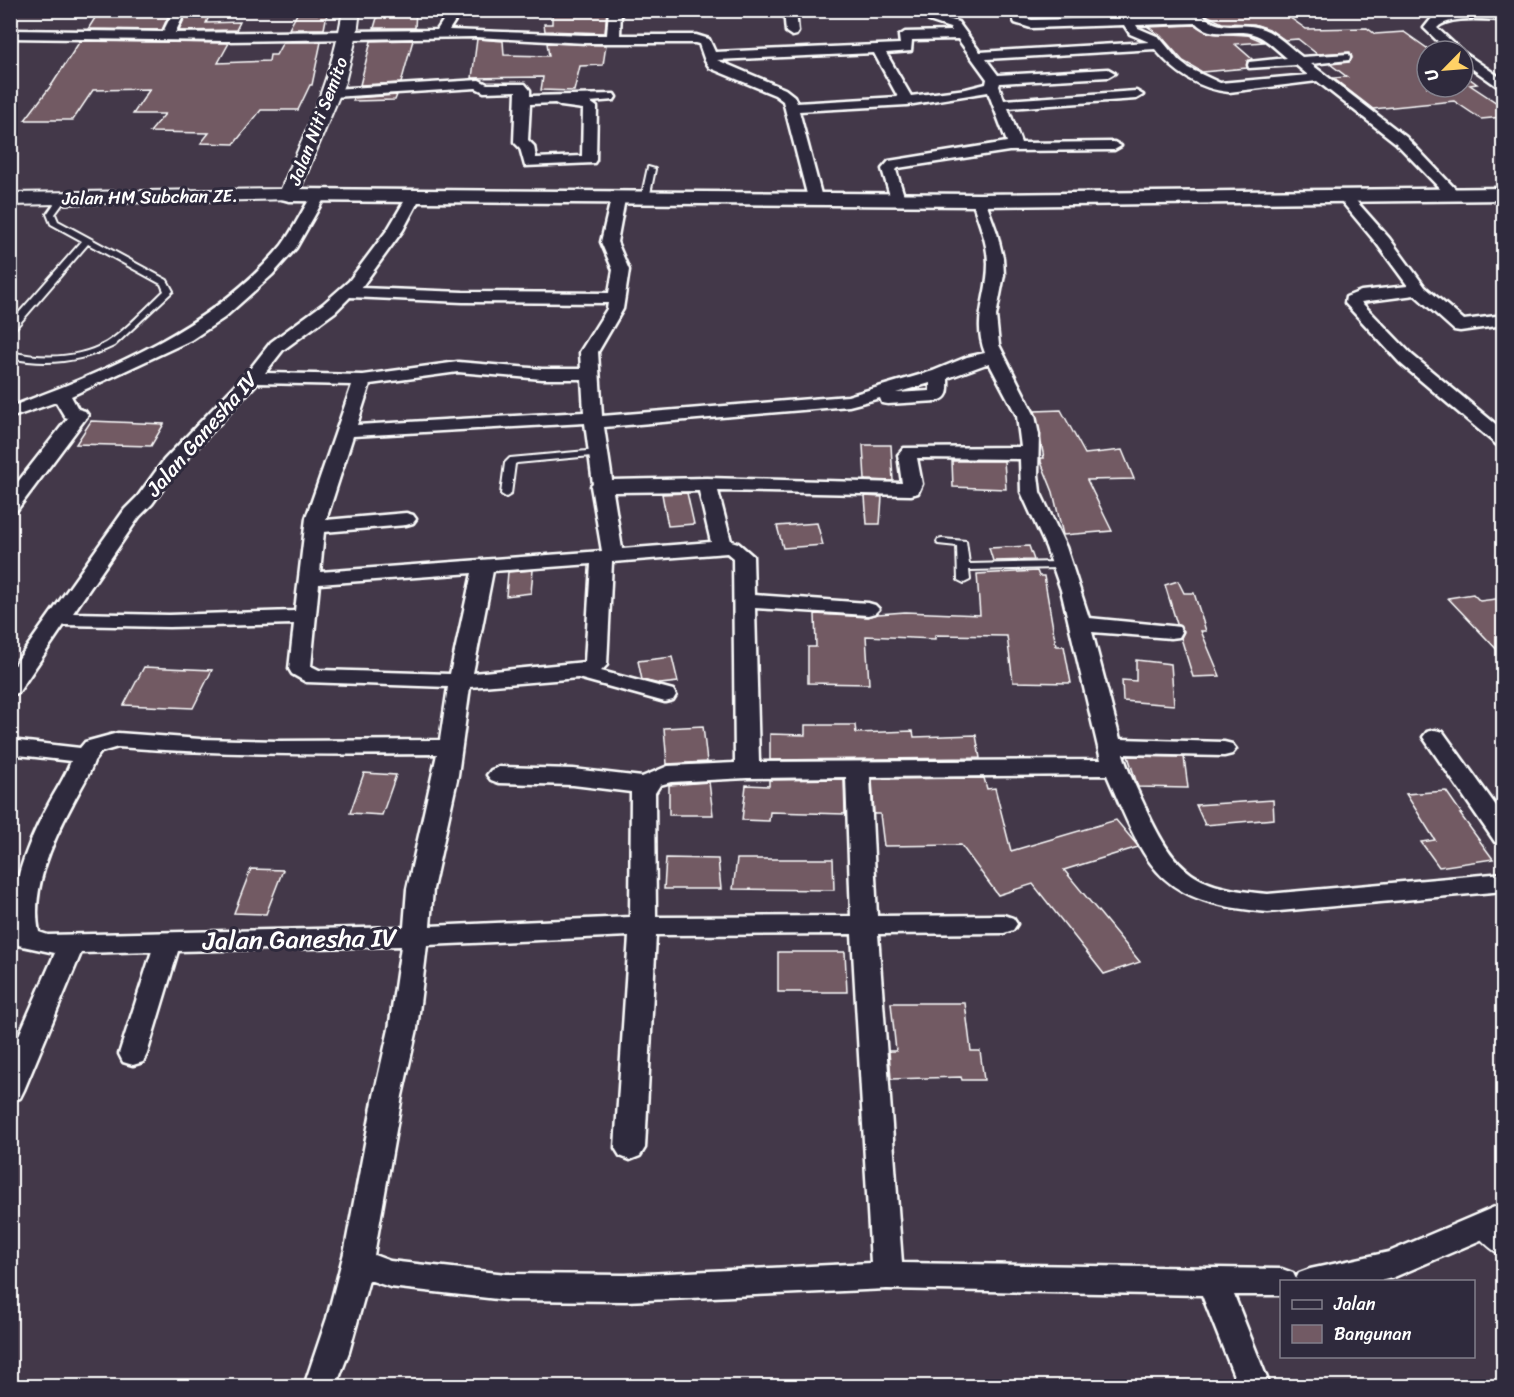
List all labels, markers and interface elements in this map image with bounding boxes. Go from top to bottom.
north arrow [1415,39,1475,99]
street label: Jalan Niti Semito [278,52,357,191]
text: U [1416,63,1447,86]
street label: Jalan HM Subchan ZE. [61,179,238,215]
street label: Jalan Ganesha IV [136,362,268,506]
street label: Jalan Ganesha IV [201,914,398,964]
legend [1280,1280,1475,1358]
text: Jalan [1333,1288,1376,1320]
text: Bangunan [1334,1318,1412,1350]

